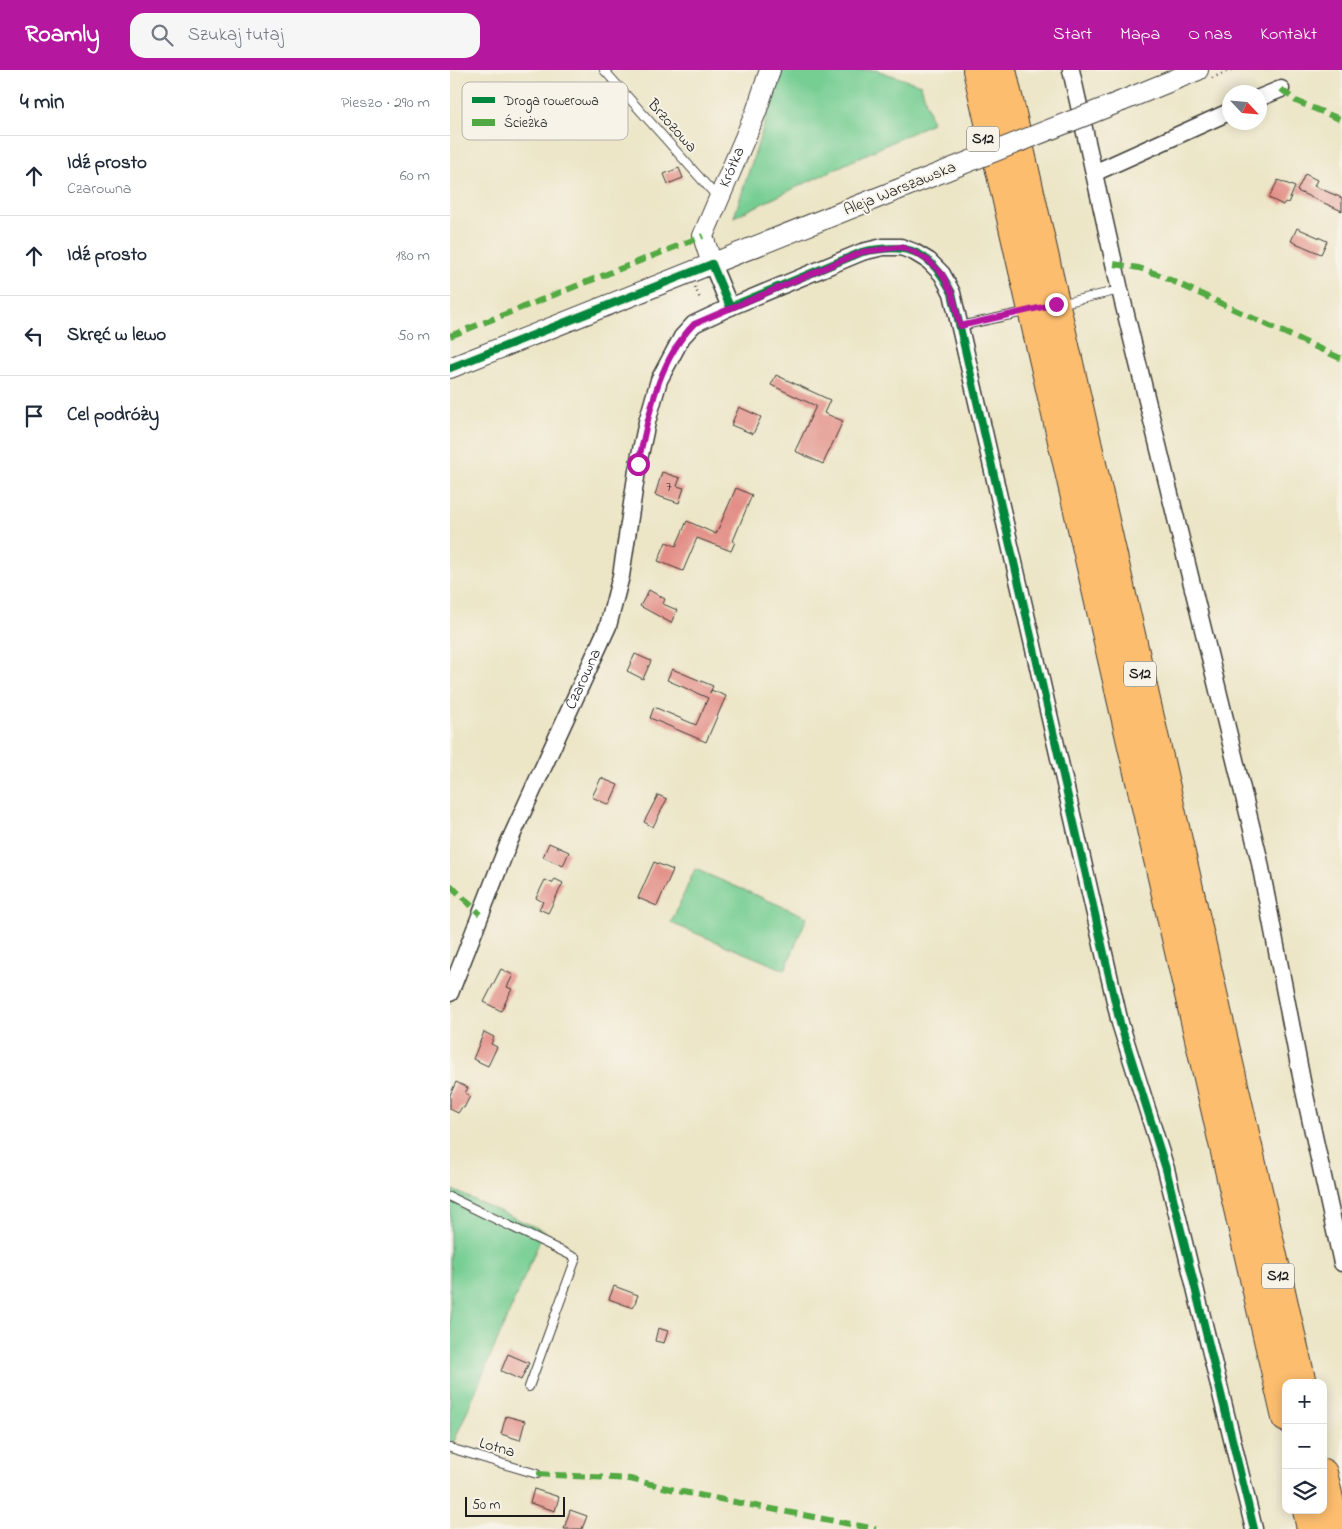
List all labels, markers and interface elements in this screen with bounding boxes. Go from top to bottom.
search box [130,13,480,58]
text: Roamly [25,18,100,53]
icon: search [148,21,176,49]
text: Szukaj tutaj [188,22,283,49]
text: Start [1053,22,1092,48]
text: Mapa [1120,22,1160,48]
text: O nas [1188,22,1232,48]
text: Kontakt [1260,22,1317,48]
legend [462,82,628,140]
north arrow [1222,85,1267,130]
text: 4 min [20,88,64,118]
text: Pieszo · 290 m [341,91,430,115]
text: Droga rowerowa [503,91,599,113]
street label: Brzozowa [641,93,703,158]
text: Ścieżka [504,113,548,134]
road number: S12 [967,126,999,152]
street label: Krótka [713,143,752,191]
text: Idź prosto [67,150,147,177]
street label: Aleja Warszawska [840,156,960,222]
icon: ahead [20,162,48,190]
text: 60 m [400,164,430,188]
text: Czarowna [67,177,131,201]
icon: ahead [20,242,48,270]
text: Idź prosto [67,242,147,269]
text: 180 m [396,244,430,268]
route end [1045,293,1068,316]
icon: left [20,322,48,350]
text: Skręć w lewo [67,322,166,349]
text: 50 m [398,324,430,348]
icon: arrive [20,402,48,430]
text: Cel podróży [67,402,159,429]
route start [627,453,650,476]
house number: 7 [666,477,672,498]
street label: Czarowna [559,645,608,714]
road number: S12 [1124,662,1156,686]
road number: S12 [1262,1264,1294,1288]
map controls [1282,1379,1327,1514]
button: + [1282,1379,1327,1424]
button: − [1282,1424,1327,1469]
street label: Lotna [476,1431,518,1465]
button: layers [1282,1469,1327,1514]
scale bar [465,1494,565,1517]
text: 50 m [472,1495,500,1516]

